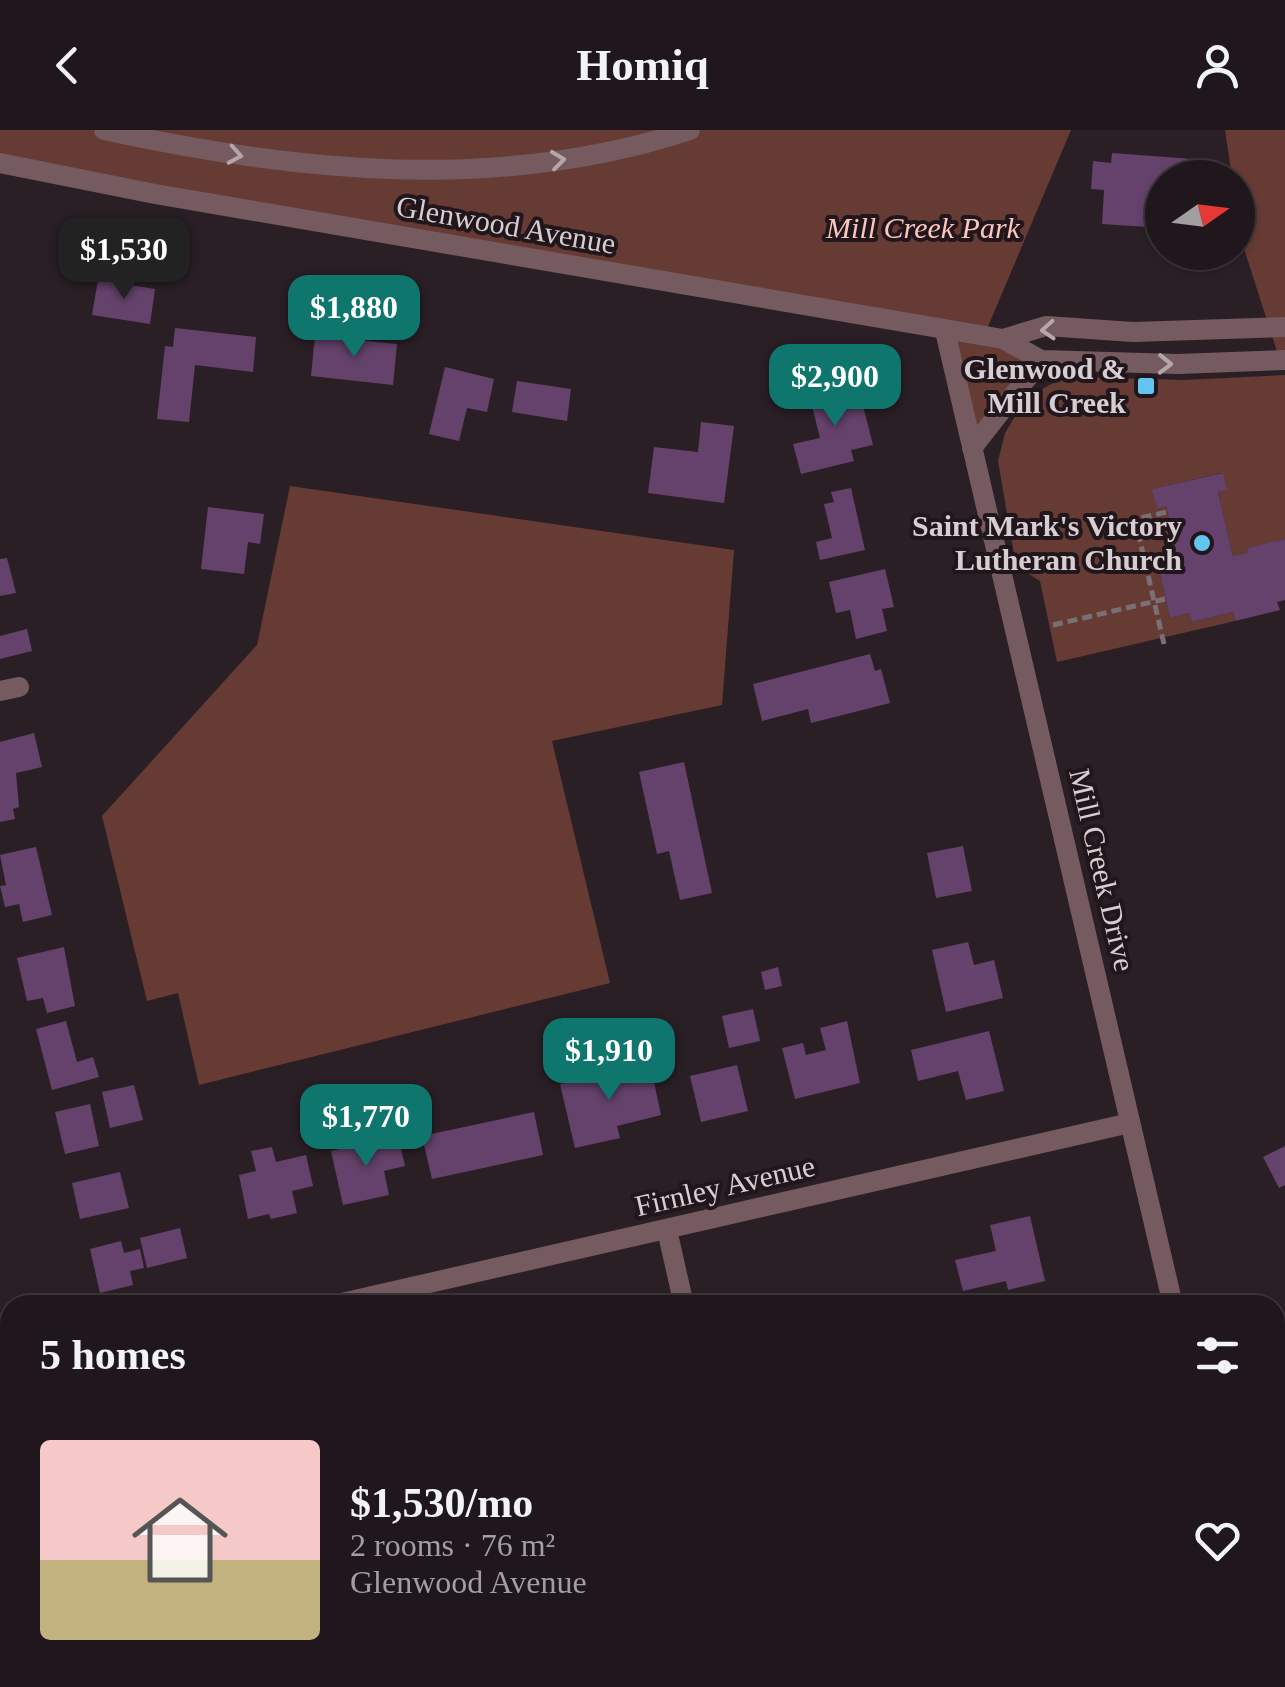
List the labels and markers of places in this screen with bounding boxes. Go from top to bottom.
pin: $1,530 [43,217,205,302]
pin: $1,880 [273,275,435,360]
pin: $2,900 [754,344,916,429]
place label: Glenwood & Mill Creek [963,352,1126,419]
marker: Glenwood & Mill Creek [1135,375,1157,397]
place label: Saint Mark's Victory Lutheran Church [912,509,1182,576]
marker: Saint Mark's Victory Lutheran Church [1191,532,1213,554]
pin: $1,910 [528,1018,690,1103]
pin: $1,770 [285,1084,447,1169]

